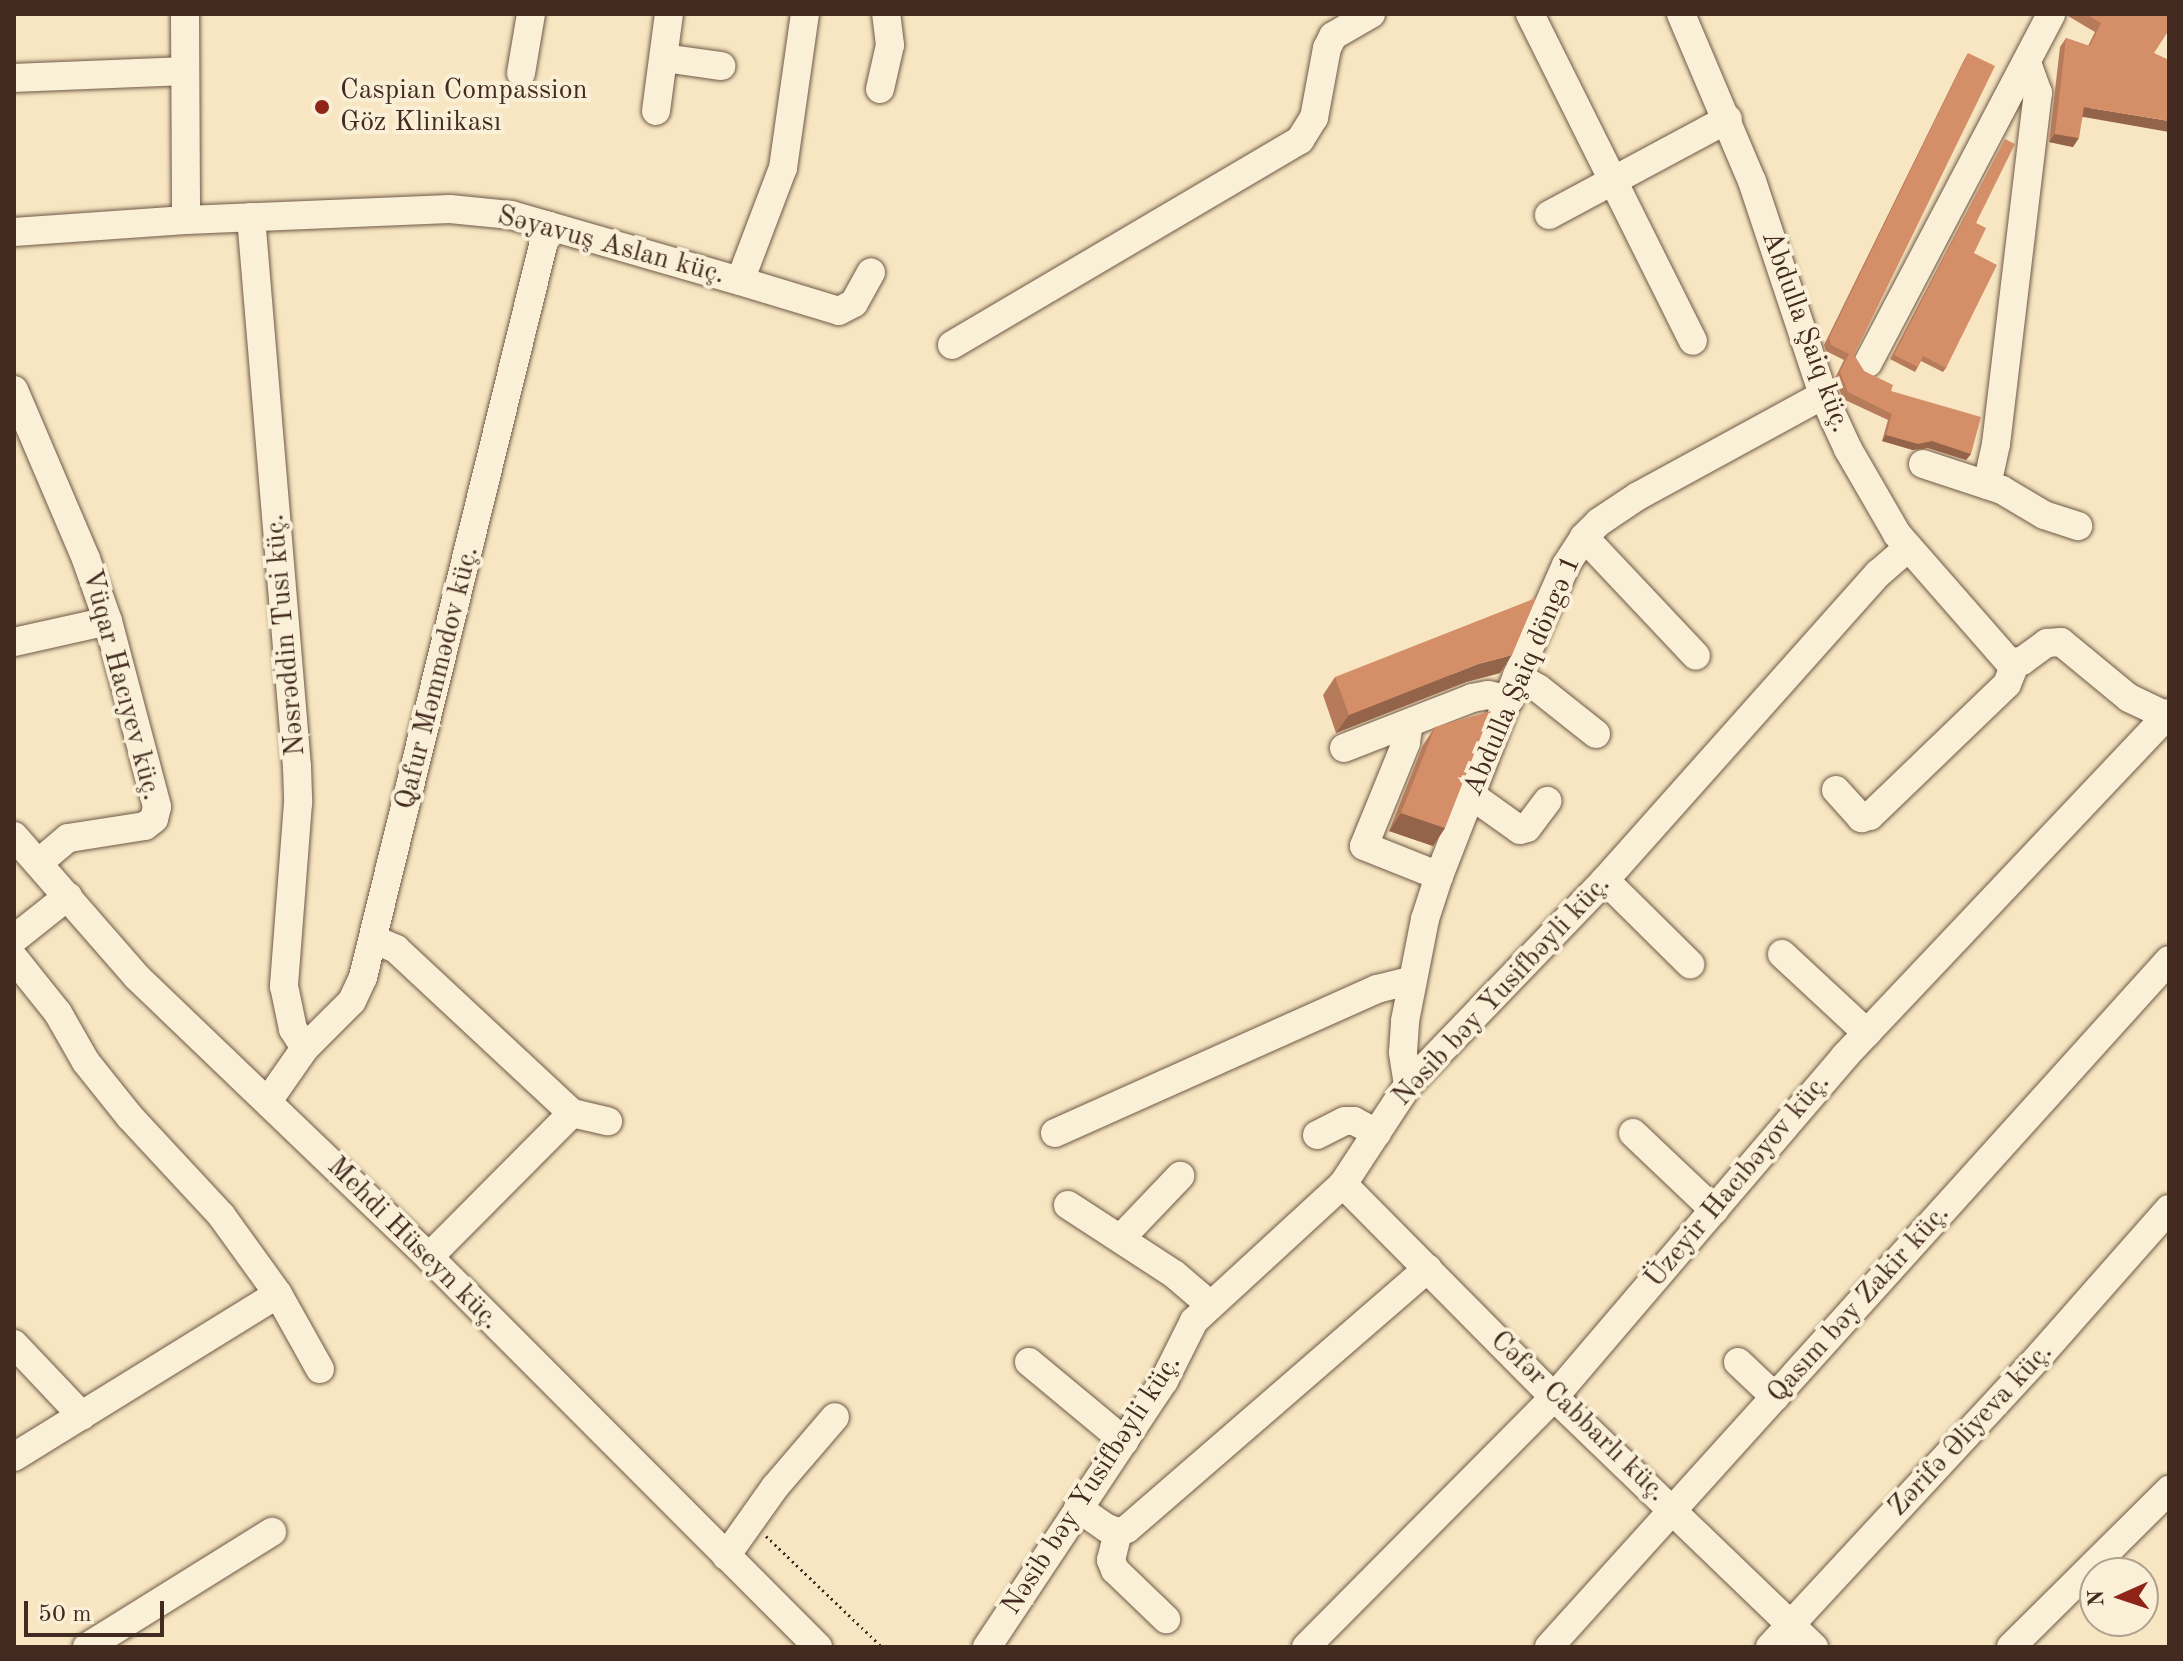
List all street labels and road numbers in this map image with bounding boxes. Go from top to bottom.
street label: Səyavuş Aslan küç. [493,199,729,293]
street label: Abdulla Şaiq küç. [1753,227,1857,437]
street label: Nəsrəddin Tusi küç. [259,513,313,757]
street label: Qafur Məmmədov küç. [389,543,487,813]
street label: Abdulla Şaiq döngə 1 [1457,550,1589,802]
street label: Vüqar Hacıyev küç. [74,566,168,804]
street label: Nəsib bəy Yusifbəyli küç. [1386,868,1618,1114]
street label: Üzeyir Hacıbəyov küç. [1638,1067,1838,1295]
street label: Mehdi Hüseyn küç. [319,1150,507,1338]
street label: Qasım bəy Zakir küç. [1761,1198,1957,1410]
street label: Cəfər Cabbarlı küç. [1483,1324,1673,1510]
street label: Zərifə Əliyeva küç. [1882,1336,2060,1524]
street label: Nəsib bəy Yusifbəyli küç. [995,1348,1189,1622]

